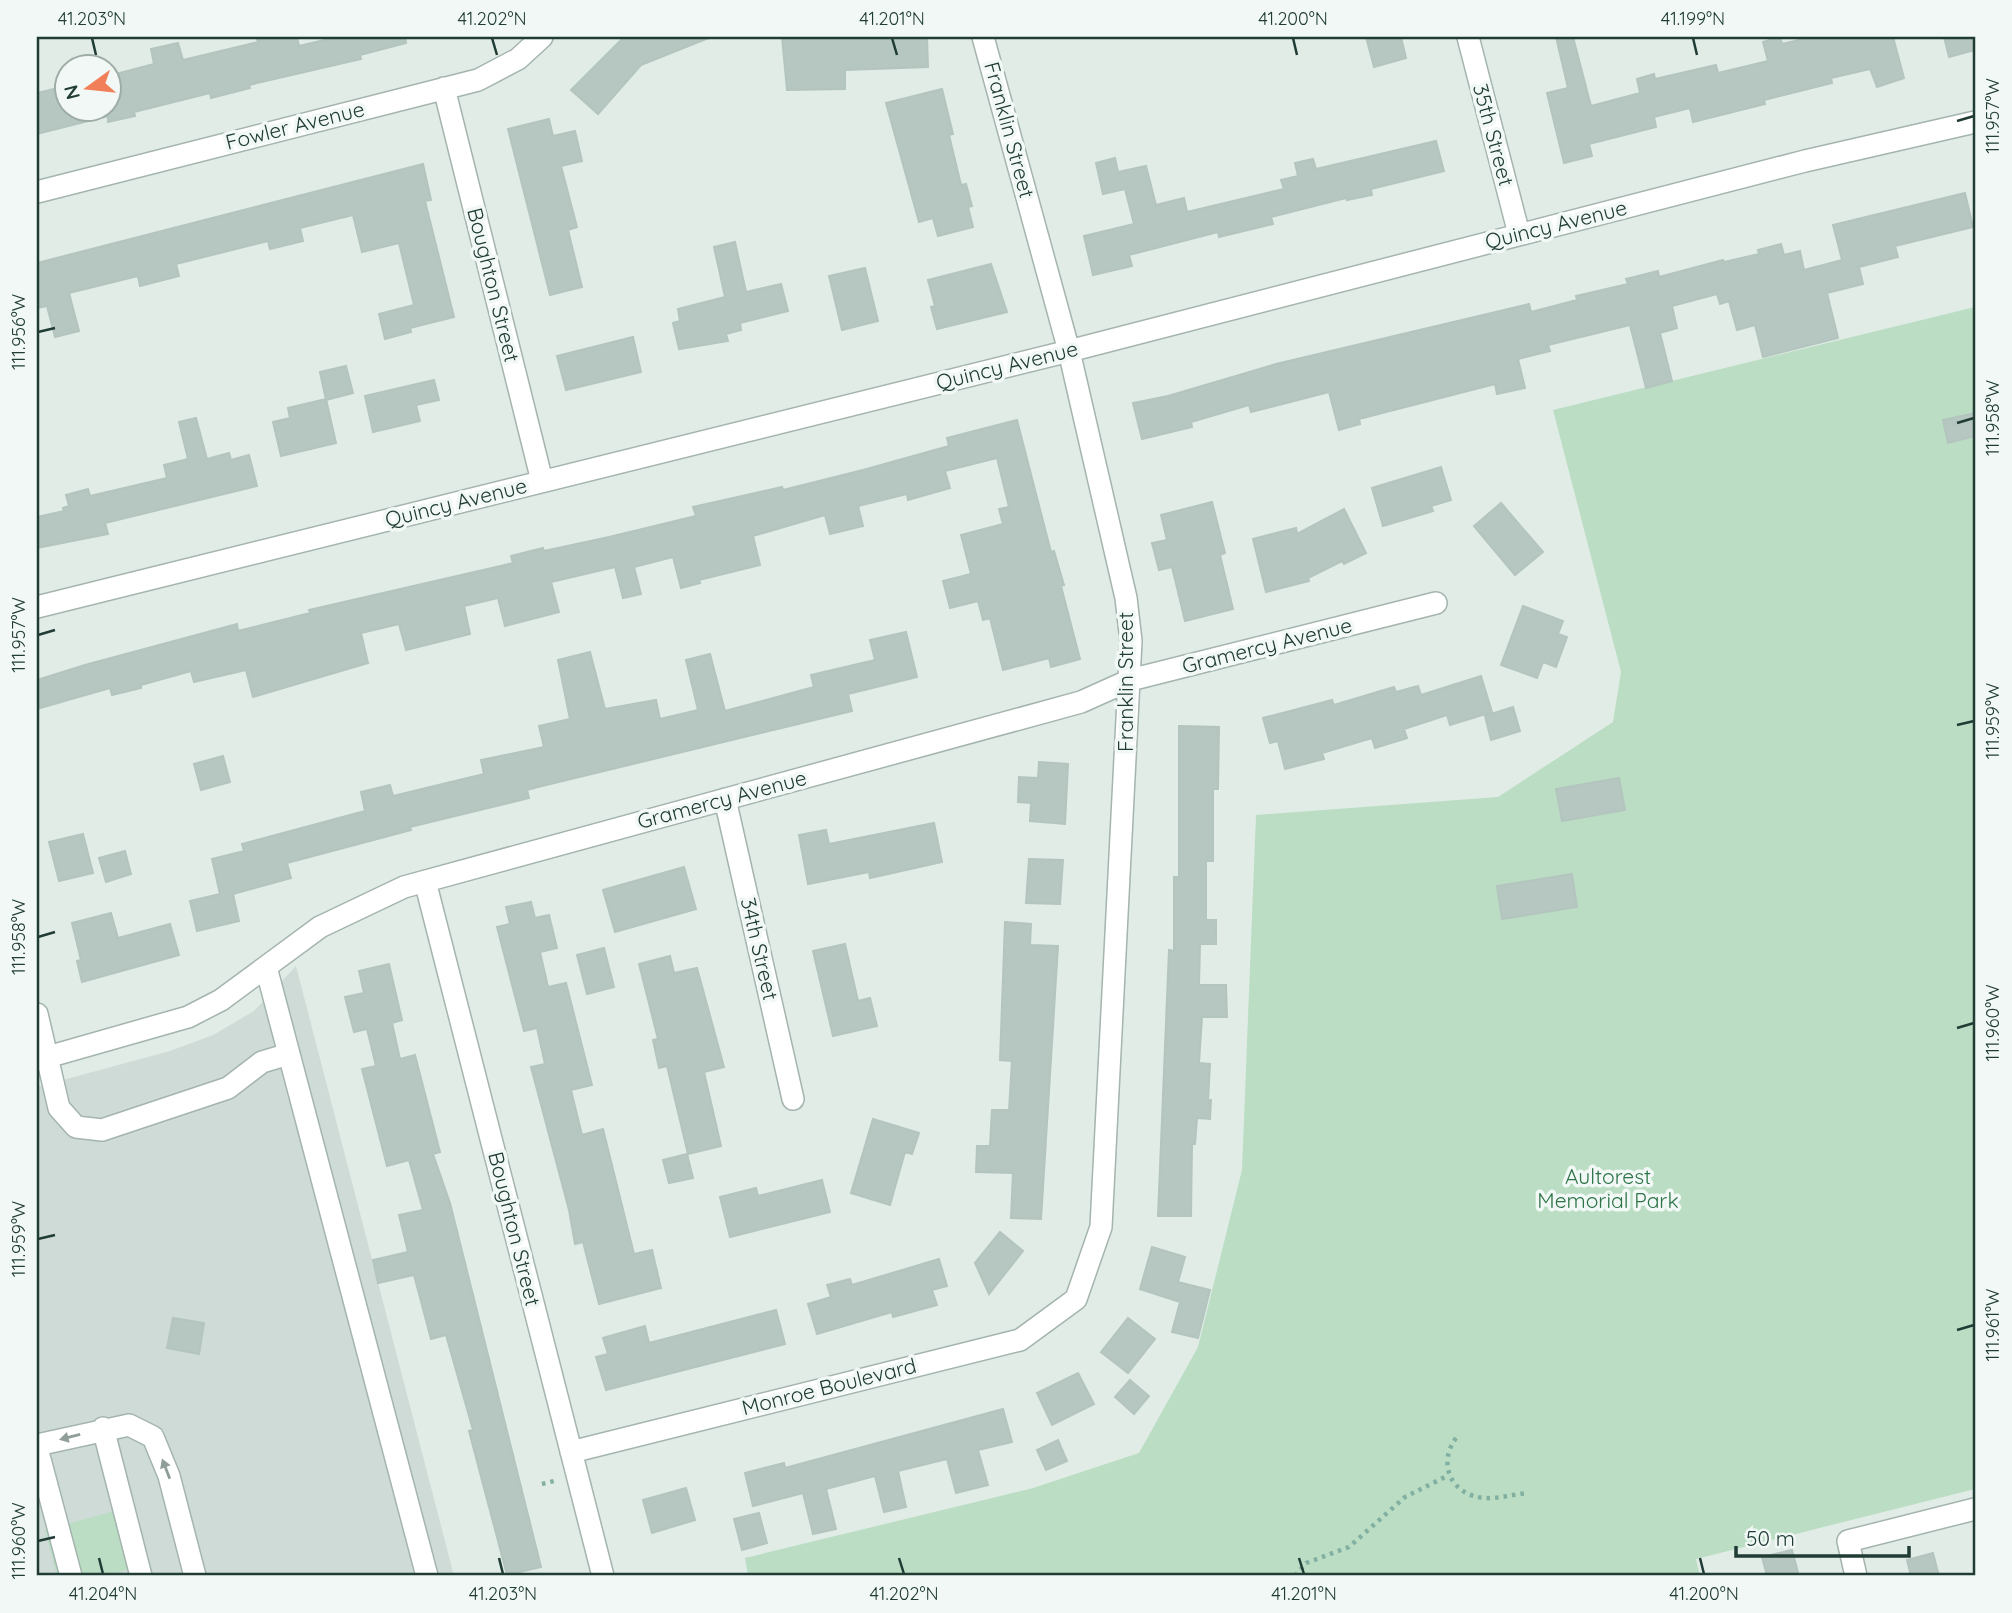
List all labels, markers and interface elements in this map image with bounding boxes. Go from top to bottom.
text: 41.203°N [58,7,126,30]
text: 41.202°N [457,7,527,30]
text: 41.201°N [859,7,925,30]
text: 41.200°N [1258,7,1328,30]
text: 41.199°N [1661,7,1725,30]
north arrow [52,52,122,122]
street label: Franklin Street [979,59,1041,201]
text: 111.957°W [1981,78,2004,154]
street label: 35th Street [1468,81,1520,189]
text: N [58,83,85,102]
street label: Fowler Avenue [223,95,367,155]
street label: Quincy Avenue [1482,194,1629,254]
street label: Boughton Street [462,205,526,365]
text: 111.956°W [7,294,30,370]
street label: Quincy Avenue [933,335,1080,395]
text: 111.958°W [1981,380,2004,456]
street label: Quincy Avenue [382,472,529,532]
text: 111.957°W [7,597,30,673]
street label: Gramercy Avenue [1179,611,1354,679]
street label: Franklin Street [1112,612,1138,752]
text: 111.959°W [1981,683,2004,759]
street label: Gramercy Avenue [634,764,809,834]
street label: 34th Street [736,895,784,1002]
text: 111.958°W [7,899,30,975]
text: 111.960°W [1981,984,2004,1062]
street label: Boughton Street [483,1149,547,1309]
park label: Aultorest Memorial Park [1537,1163,1679,1213]
text: 111.959°W [7,1201,30,1277]
text: 111.961°W [1981,1289,2004,1361]
street label: Monroe Boulevard [739,1352,919,1420]
one-way arrow [59,1432,81,1443]
one-way arrow [160,1458,171,1479]
text: 111.960°W [7,1502,30,1580]
scale bar [1736,1515,1909,1559]
text: 50 m [1746,1525,1795,1551]
text: 41.204°N [69,1582,137,1605]
text: 41.203°N [469,1582,537,1605]
text: 41.202°N [869,1582,939,1605]
text: 41.201°N [1271,1582,1337,1605]
text: 41.200°N [1669,1582,1739,1605]

